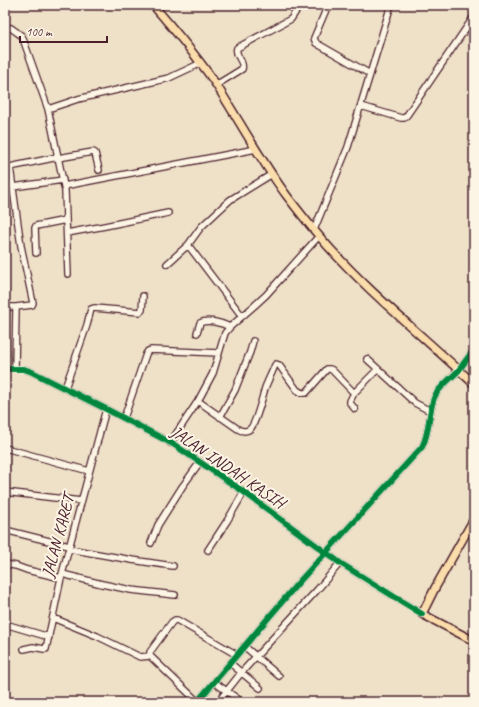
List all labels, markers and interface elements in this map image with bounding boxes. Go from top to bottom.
scale bar [20,18,107,44]
text: 100 m [26,24,53,40]
street label: JALAN INDAH KASIH [166,421,292,515]
street label: JALAN KARET [37,489,80,580]

